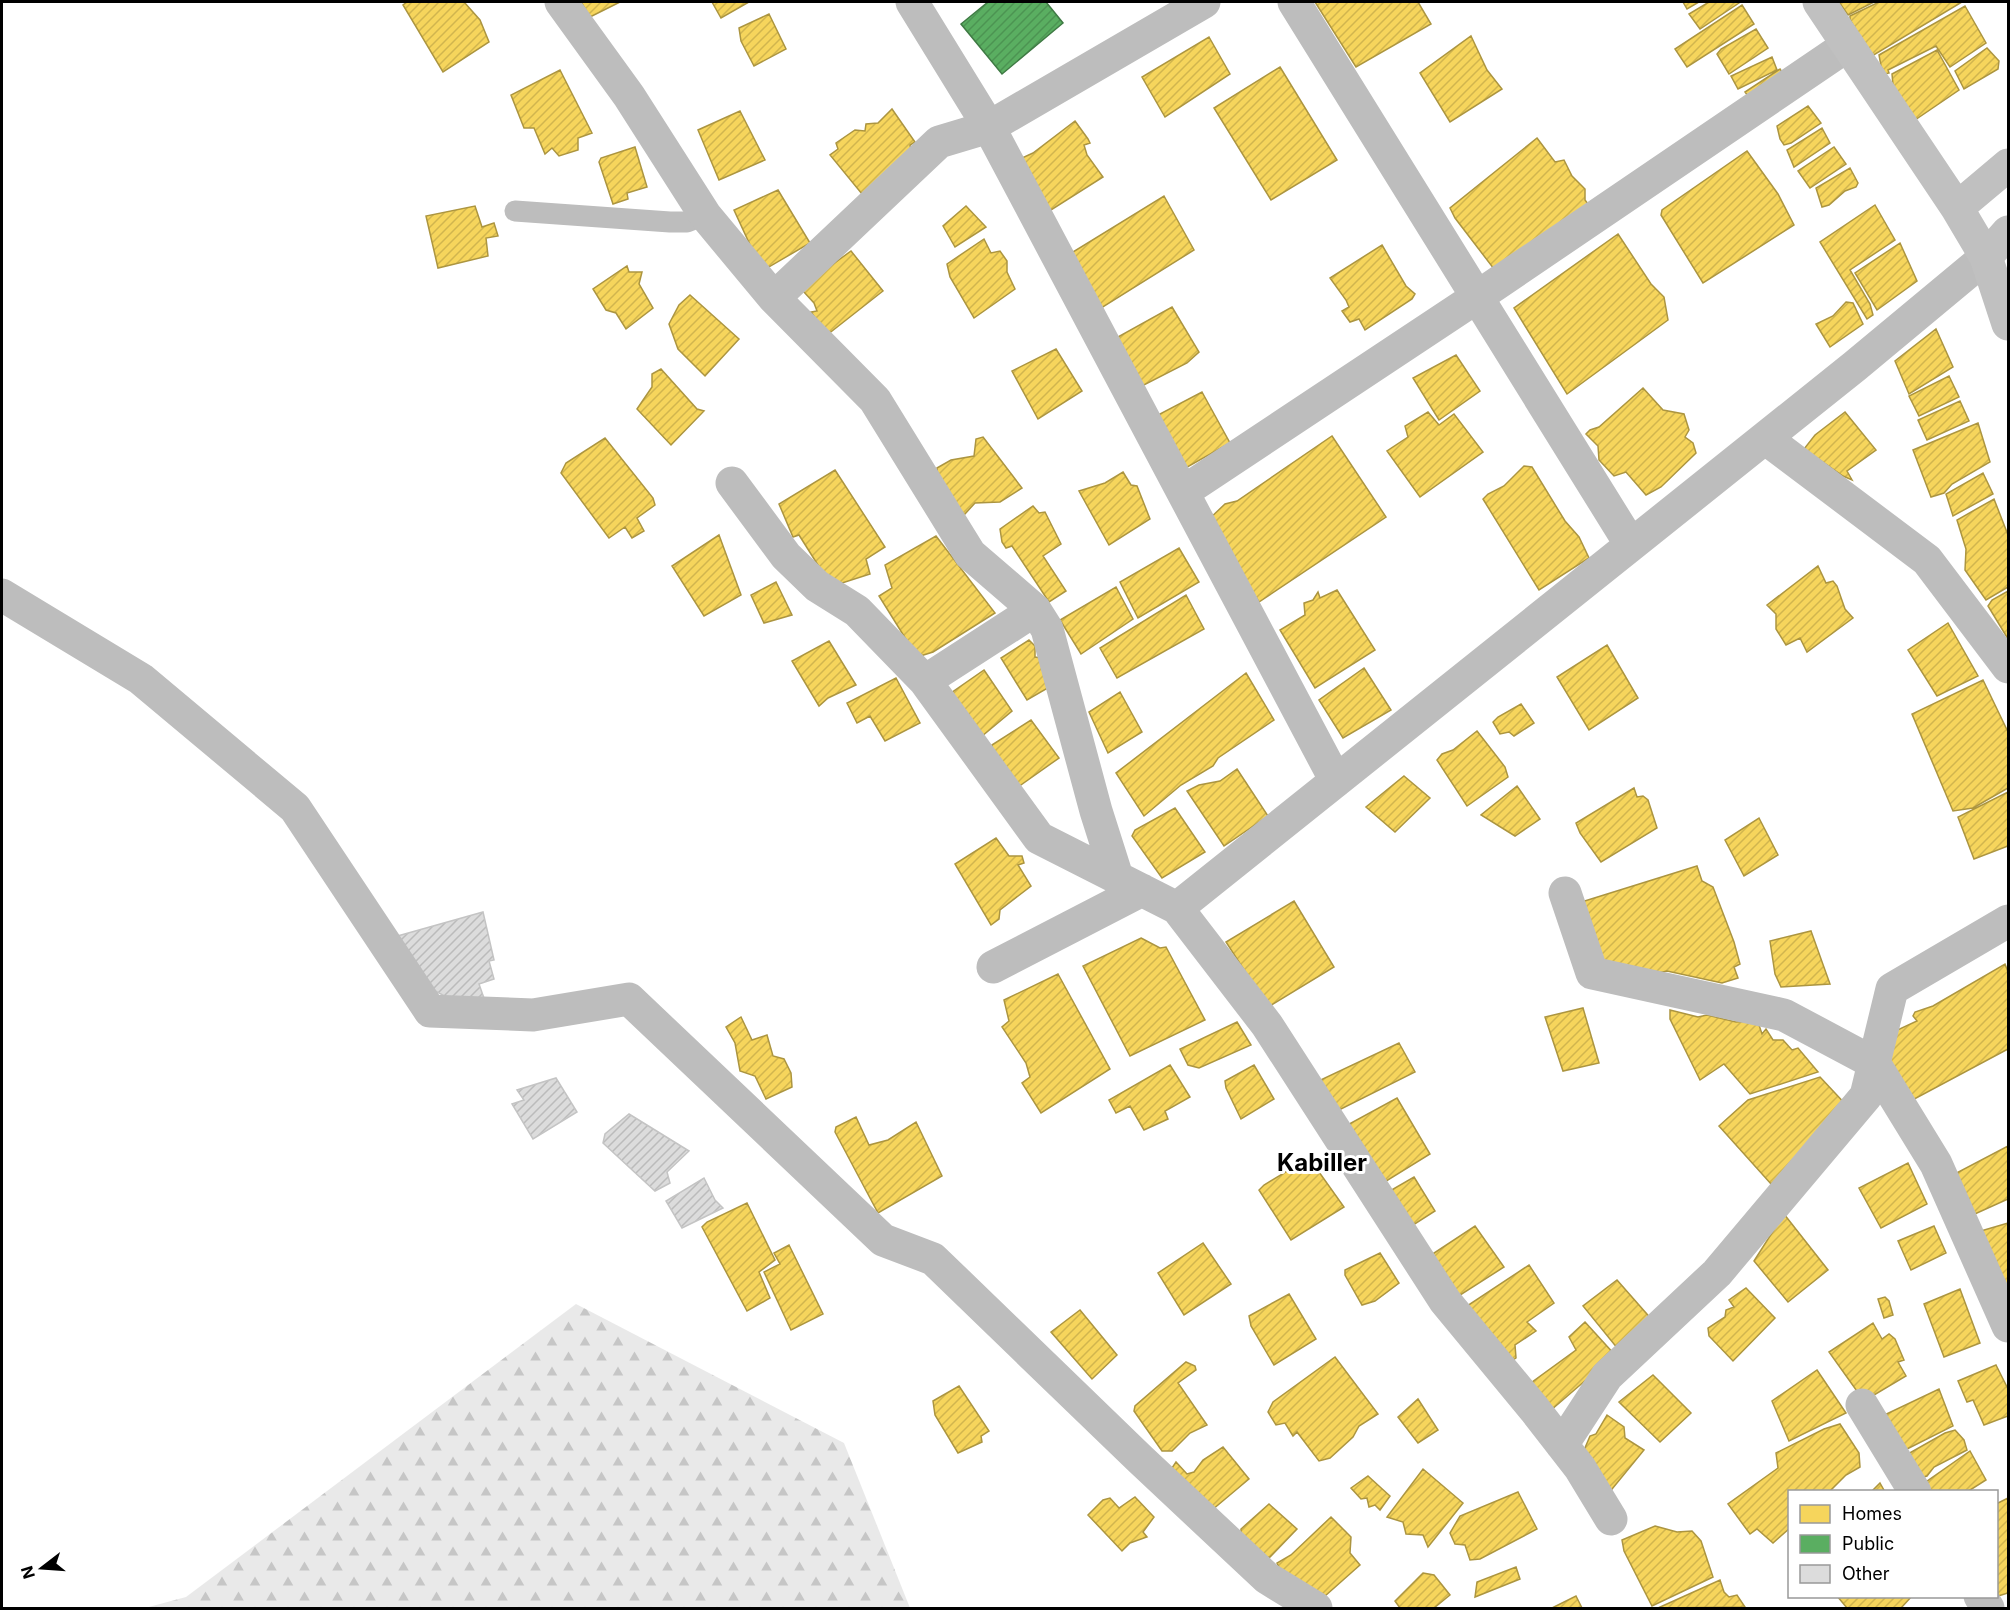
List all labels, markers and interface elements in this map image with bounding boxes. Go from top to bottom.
district label: Kabiller [1277,1148,1367,1177]
legend [1788,1490,1998,1598]
text: Homes [1842,1503,1902,1524]
text: Public [1842,1533,1894,1554]
north arrow [12,1538,72,1598]
text: Other [1842,1563,1890,1584]
text: N [16,1564,39,1581]

